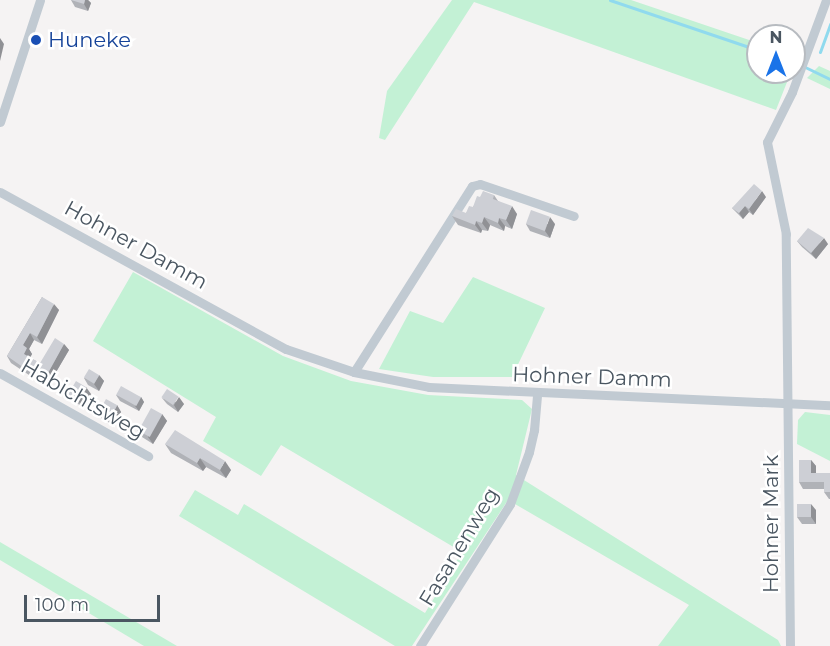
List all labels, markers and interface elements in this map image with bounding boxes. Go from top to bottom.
north arrow [746,24,806,84]
place label: Huneke [48,27,131,53]
text: N [770,28,782,47]
marker: Huneke [29,33,43,47]
street label: Hohner Damm [60,195,212,295]
street label: Habichtsweg [17,353,149,445]
street label: Hohner Damm [512,362,672,392]
street label: Hohner Mark [758,455,784,593]
street label: Fasanenweg [414,483,504,611]
scale bar [27,583,164,621]
text: 100 m [35,594,89,616]

